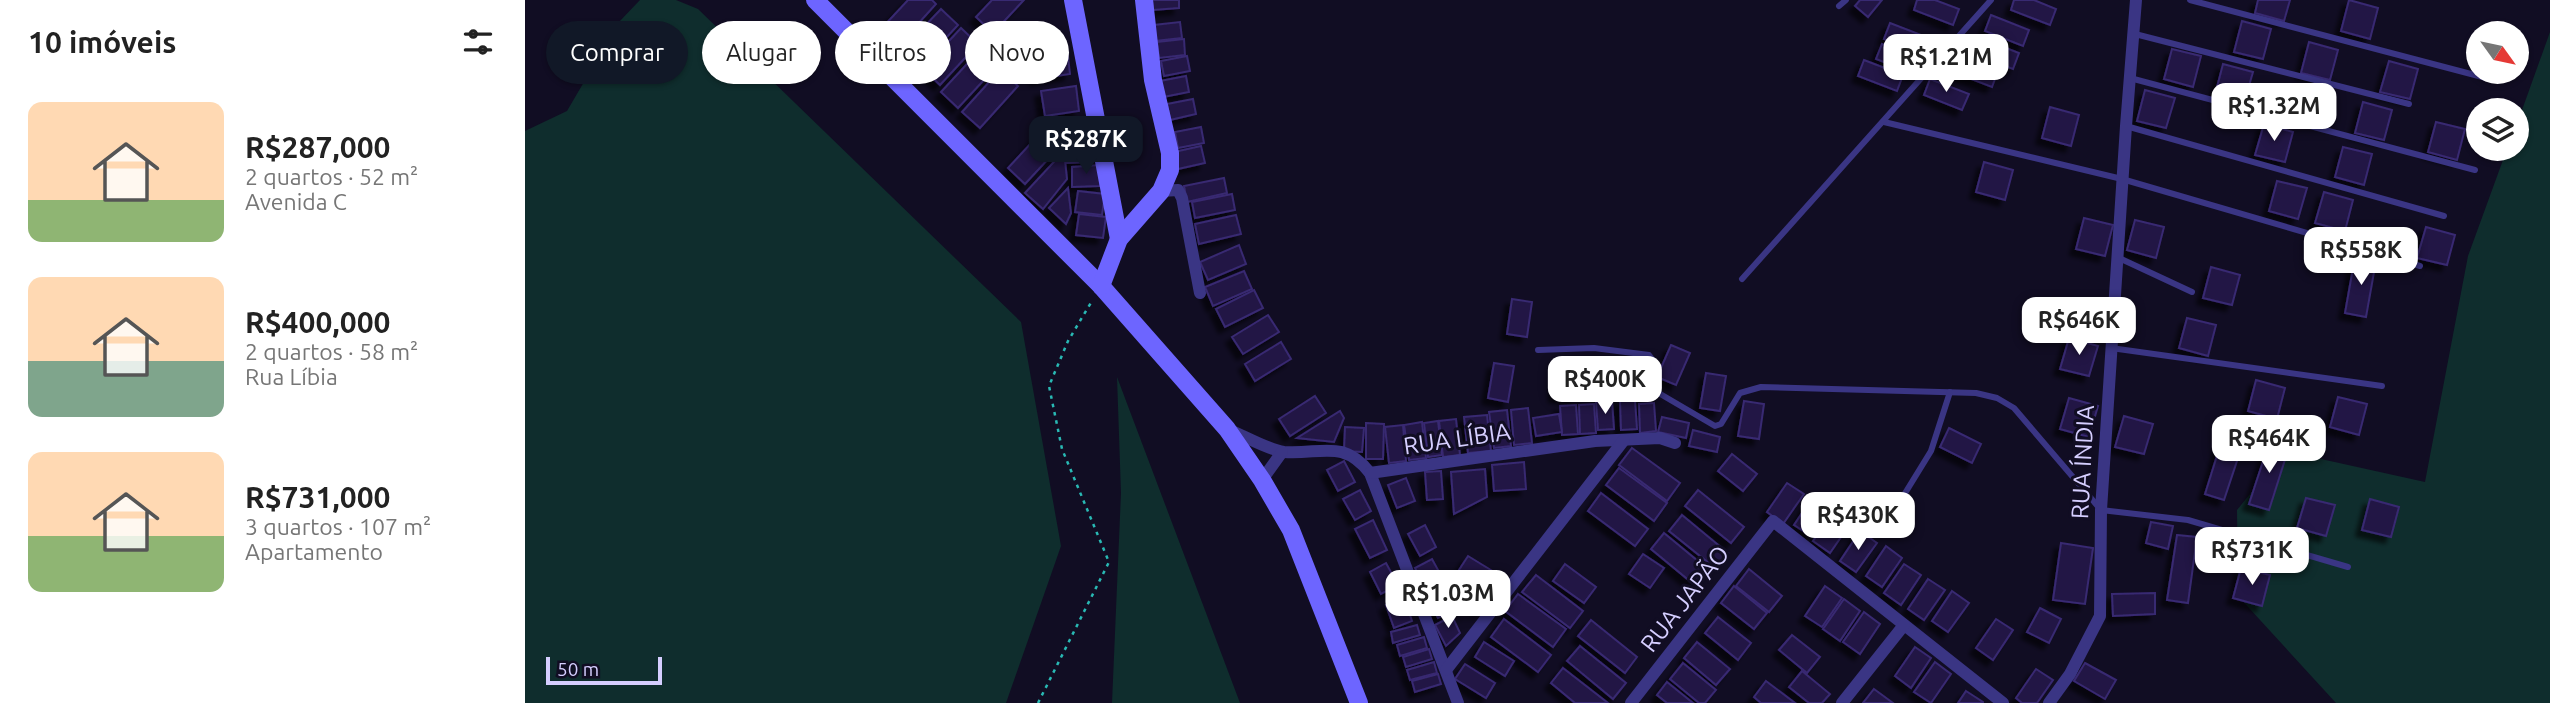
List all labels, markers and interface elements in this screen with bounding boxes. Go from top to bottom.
chip: Comprar [546,21,688,84]
chip: Alugar [702,21,821,84]
chip: Filtros [835,21,951,84]
chip: Novo [965,21,1069,84]
north arrow [2466,21,2529,84]
map controls [2466,21,2529,161]
icon: filters [459,23,497,61]
text: 10 imóveis [28,25,176,59]
pin: R$1.21M [1881,34,2011,94]
text: R$1.21M [1899,44,1993,69]
pin: R$1.32M [2209,83,2339,143]
text: R$1.32M [2227,93,2321,118]
button: layers [2466,98,2529,161]
pin: R$287K [1029,116,1143,176]
text: R$287K [1045,126,1127,151]
icon: home [84,130,168,214]
text: R$287,000 [245,130,391,164]
text: 2 quartos · 52 m² [245,164,418,189]
text: Avenida C [245,189,347,214]
pin: R$558K [2304,228,2418,287]
text: R$558K [2320,237,2402,262]
pin: R$646K [2022,298,2136,357]
icon: home [84,305,168,389]
text: R$400,000 [245,305,391,339]
text: R$646K [2038,307,2120,332]
text: 2 quartos · 58 m² [245,339,418,364]
pin: R$400K [1548,356,1662,416]
text: Rua Líbia [245,364,338,389]
text: R$400K [1564,366,1646,391]
street label: RUA ÍNDIA [2065,404,2099,520]
pin: R$464K [2212,416,2326,475]
street label: RUA LÍBIA [1402,417,1513,459]
text: R$464K [2228,425,2310,450]
icon: home [84,480,168,564]
text: R$731,000 [245,480,391,514]
pin: R$430K [1801,492,1915,552]
text: R$430K [1817,502,1899,527]
text: 3 quartos · 107 m² [245,514,431,539]
pin: R$731K [2195,528,2309,587]
text: R$731K [2211,537,2293,562]
text: Apartamento [245,539,383,564]
street label: RUA JAPÃO [1635,540,1734,657]
pin: R$1.03M [1383,570,1513,630]
text: R$1.03M [1401,580,1495,605]
scale bar [546,654,661,686]
text: 50 m [557,658,599,680]

